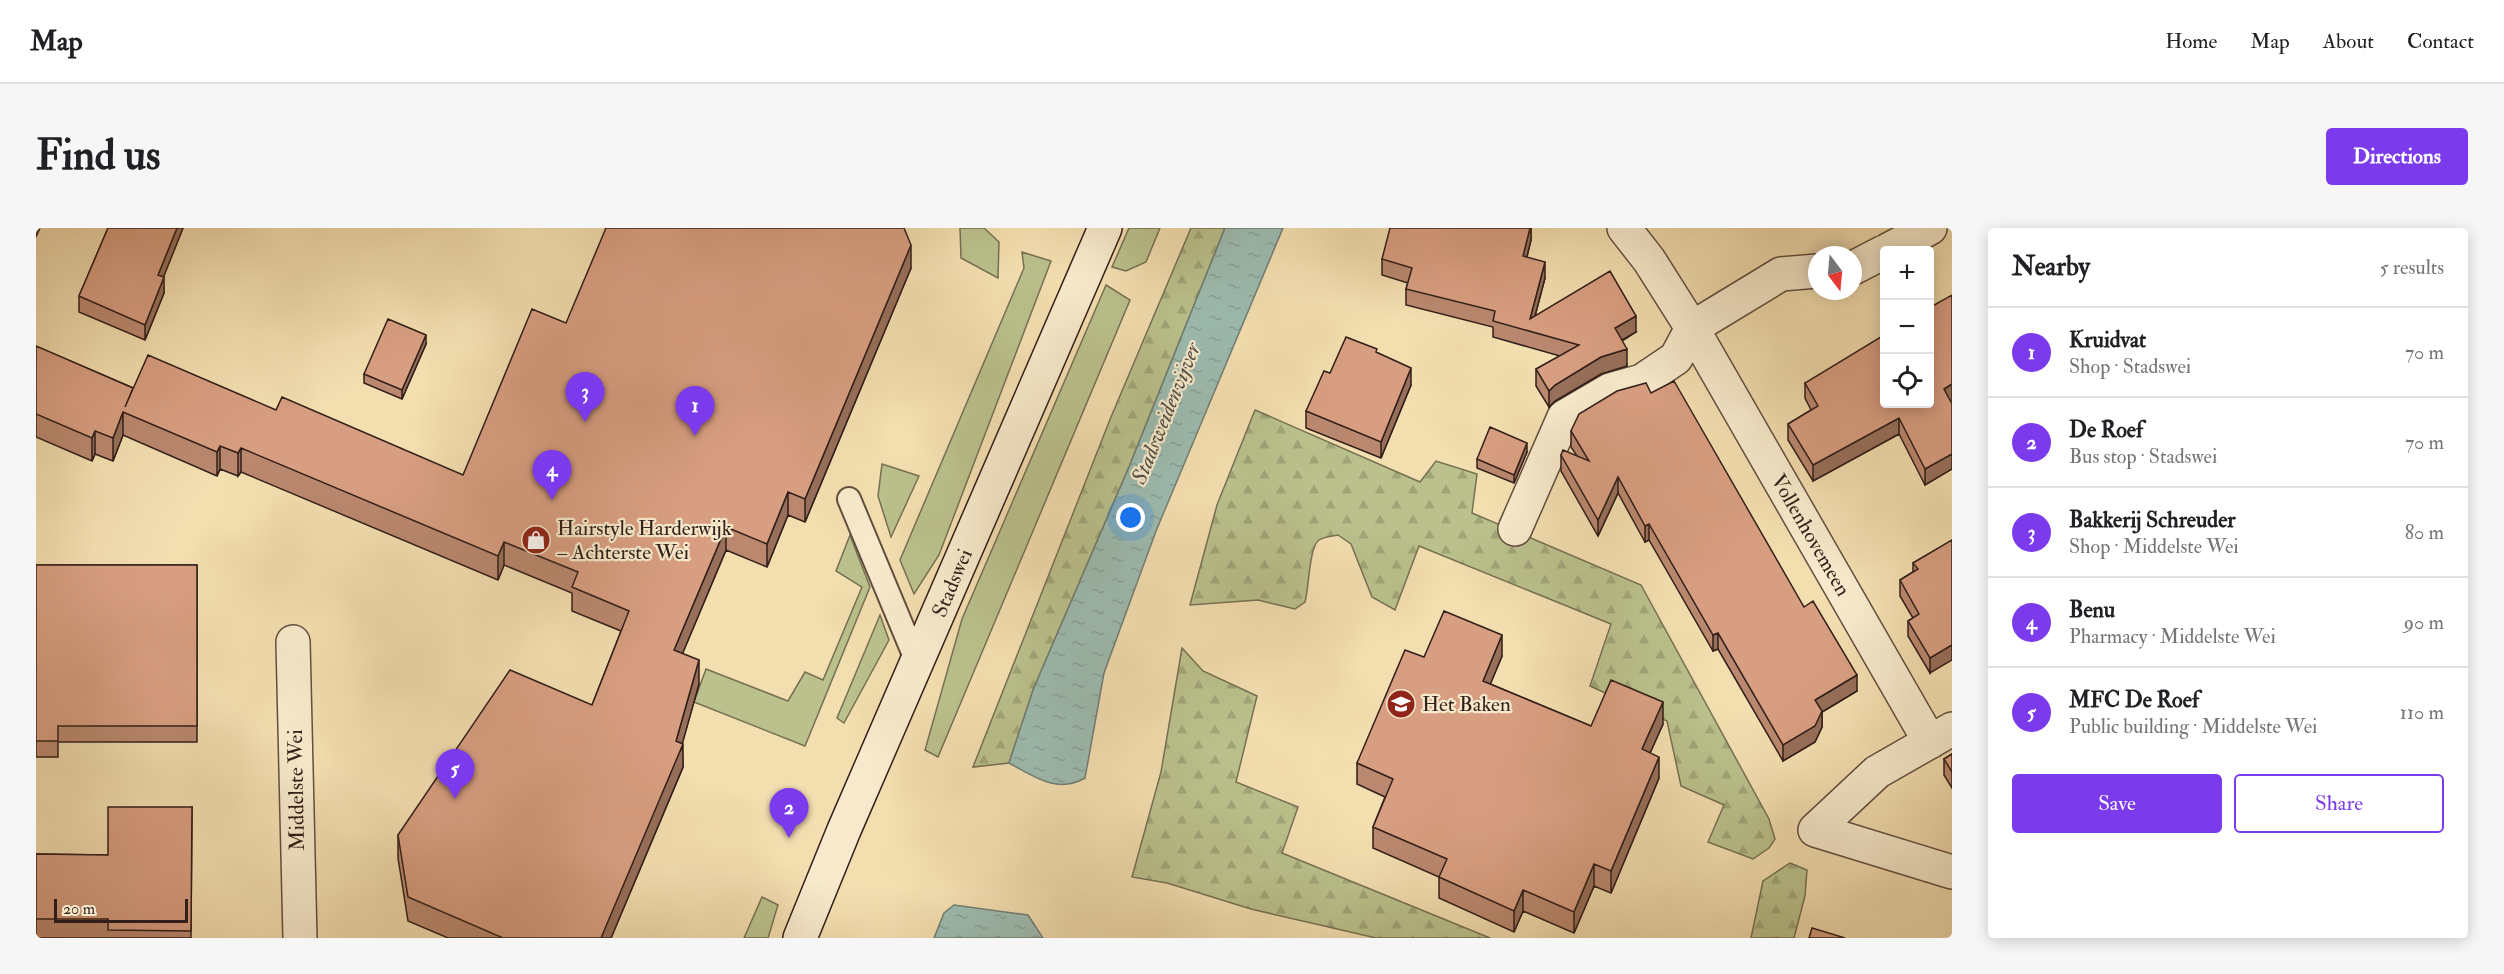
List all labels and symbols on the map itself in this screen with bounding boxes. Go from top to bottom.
north arrow [1808,246,1862,300]
water label: Stadsweidenvijver [1124,337,1208,489]
pin: 3 [566,372,604,422]
pin: 1 [676,386,714,436]
pin: 4 [532,450,572,500]
street label: Vollenhovemeen [1765,469,1856,601]
your location [1116,503,1145,532]
place label: Hairstyle Harderwijk – Achterste Wei [557,515,732,566]
shop icon: Hairstyle Harderwijk – Achterste Wei [520,524,552,556]
street label: Stadswei [926,544,979,622]
school or university icon: Het Baken [1385,688,1417,720]
place label: Het Baken [1422,691,1511,718]
street label: Middelste Wei [282,729,311,851]
pin: 5 [436,750,474,799]
pin: 2 [770,788,808,838]
scale bar [54,896,188,924]

